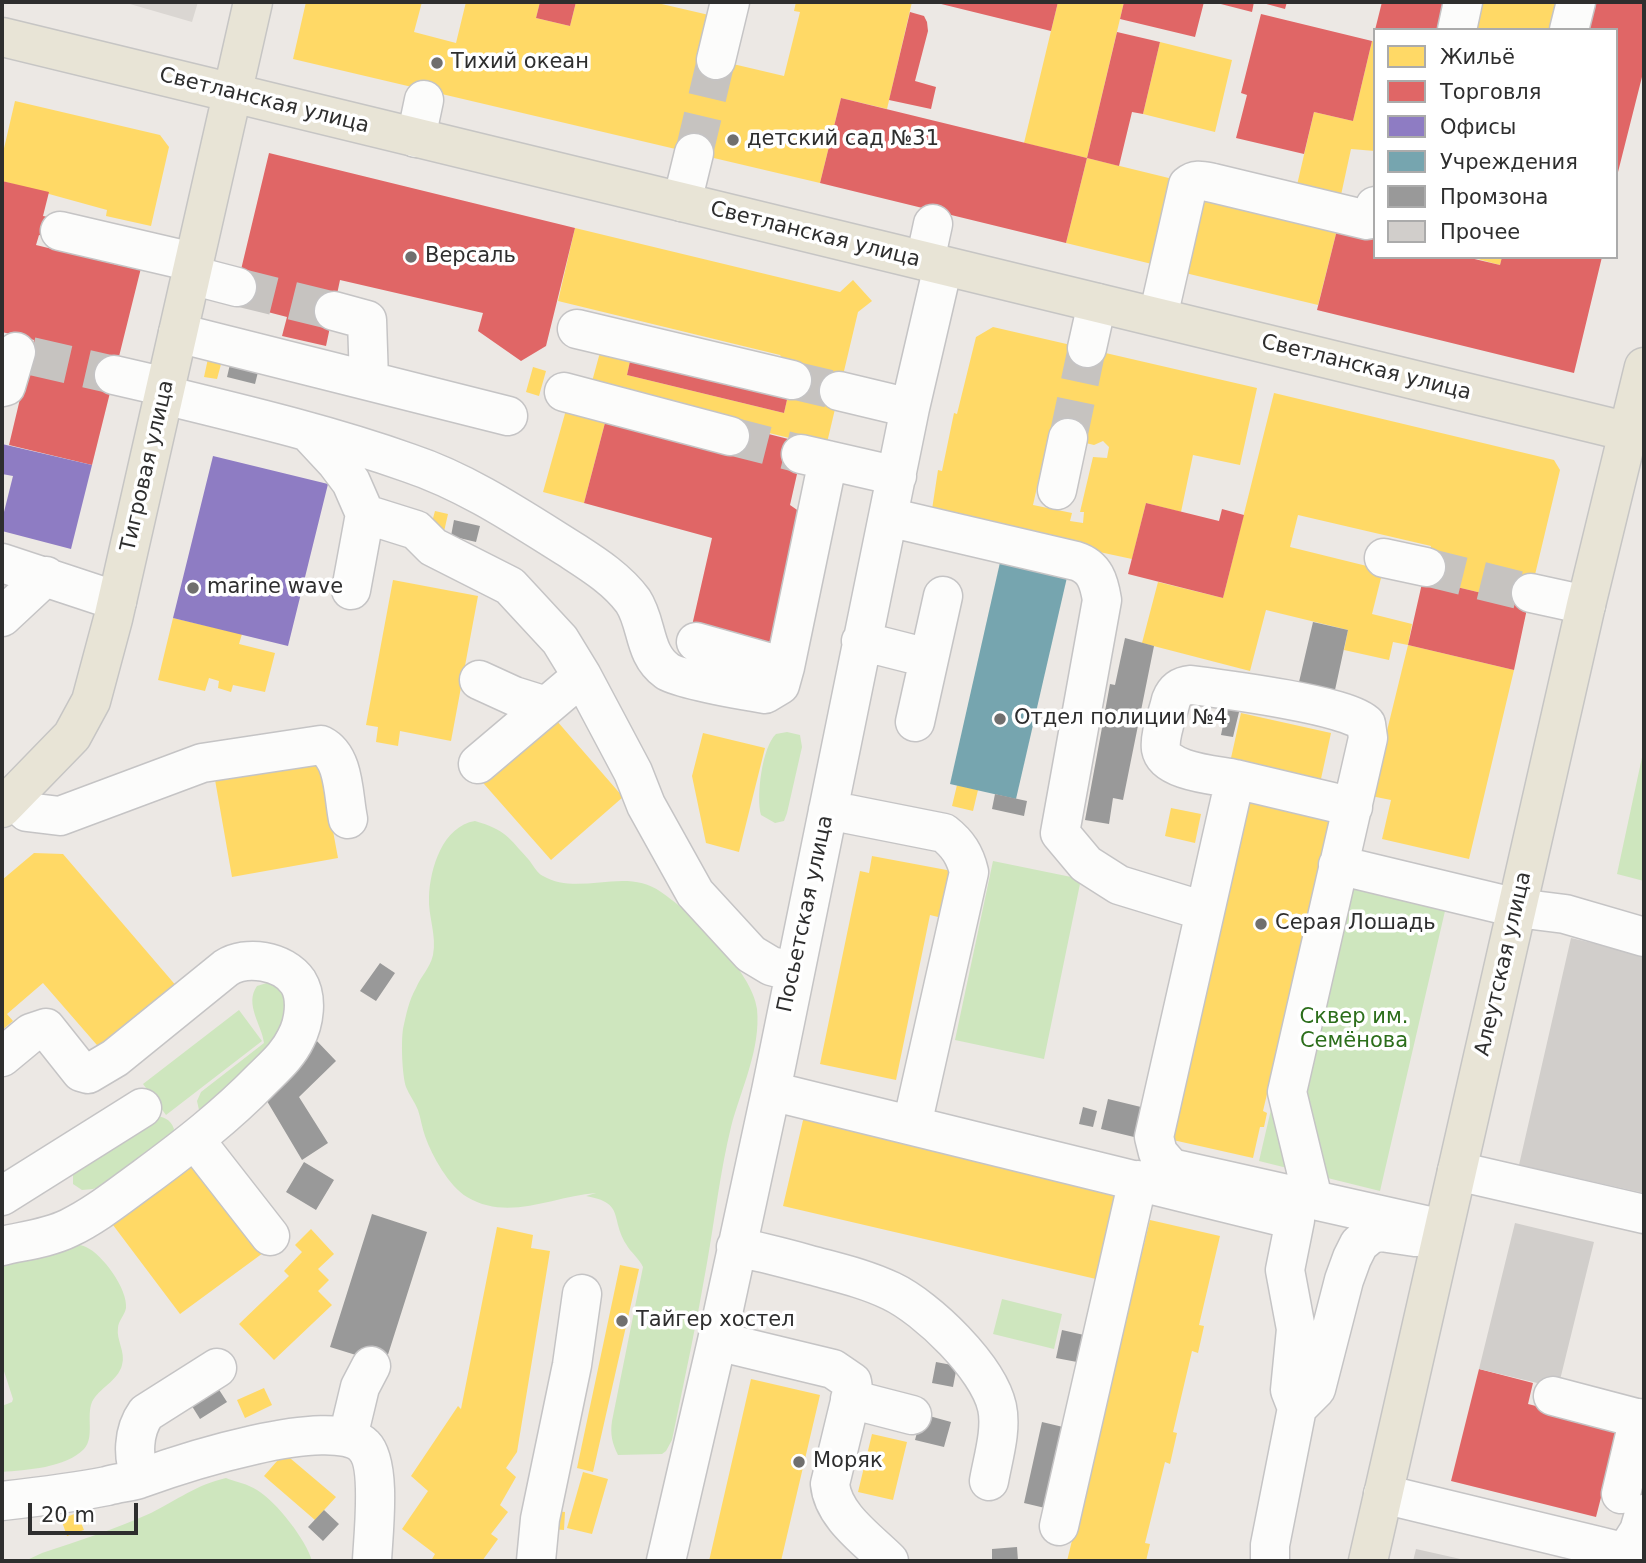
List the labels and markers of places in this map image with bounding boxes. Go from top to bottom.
place label: Тихий океан [451,50,589,76]
marker: Тихий океан [429,55,445,71]
place label: детский сад №31 [747,127,939,153]
marker: детский сад №31 [725,132,741,148]
place label: Версаль [425,244,516,270]
marker: Версаль [403,249,419,265]
place label: marine wave [207,575,343,601]
marker: marine wave [185,580,201,596]
place label: Отдел полиции №4 [1014,706,1227,732]
marker: Отдел полиции №4 [992,711,1008,727]
place label: Серая Лошадь [1275,911,1436,937]
marker: Серая Лошадь [1253,916,1269,932]
place label: Тайгер хостел [636,1308,795,1334]
marker: Тайгер хостел [614,1313,630,1329]
place label: Моряк [813,1449,883,1475]
marker: Моряк [791,1454,807,1470]

